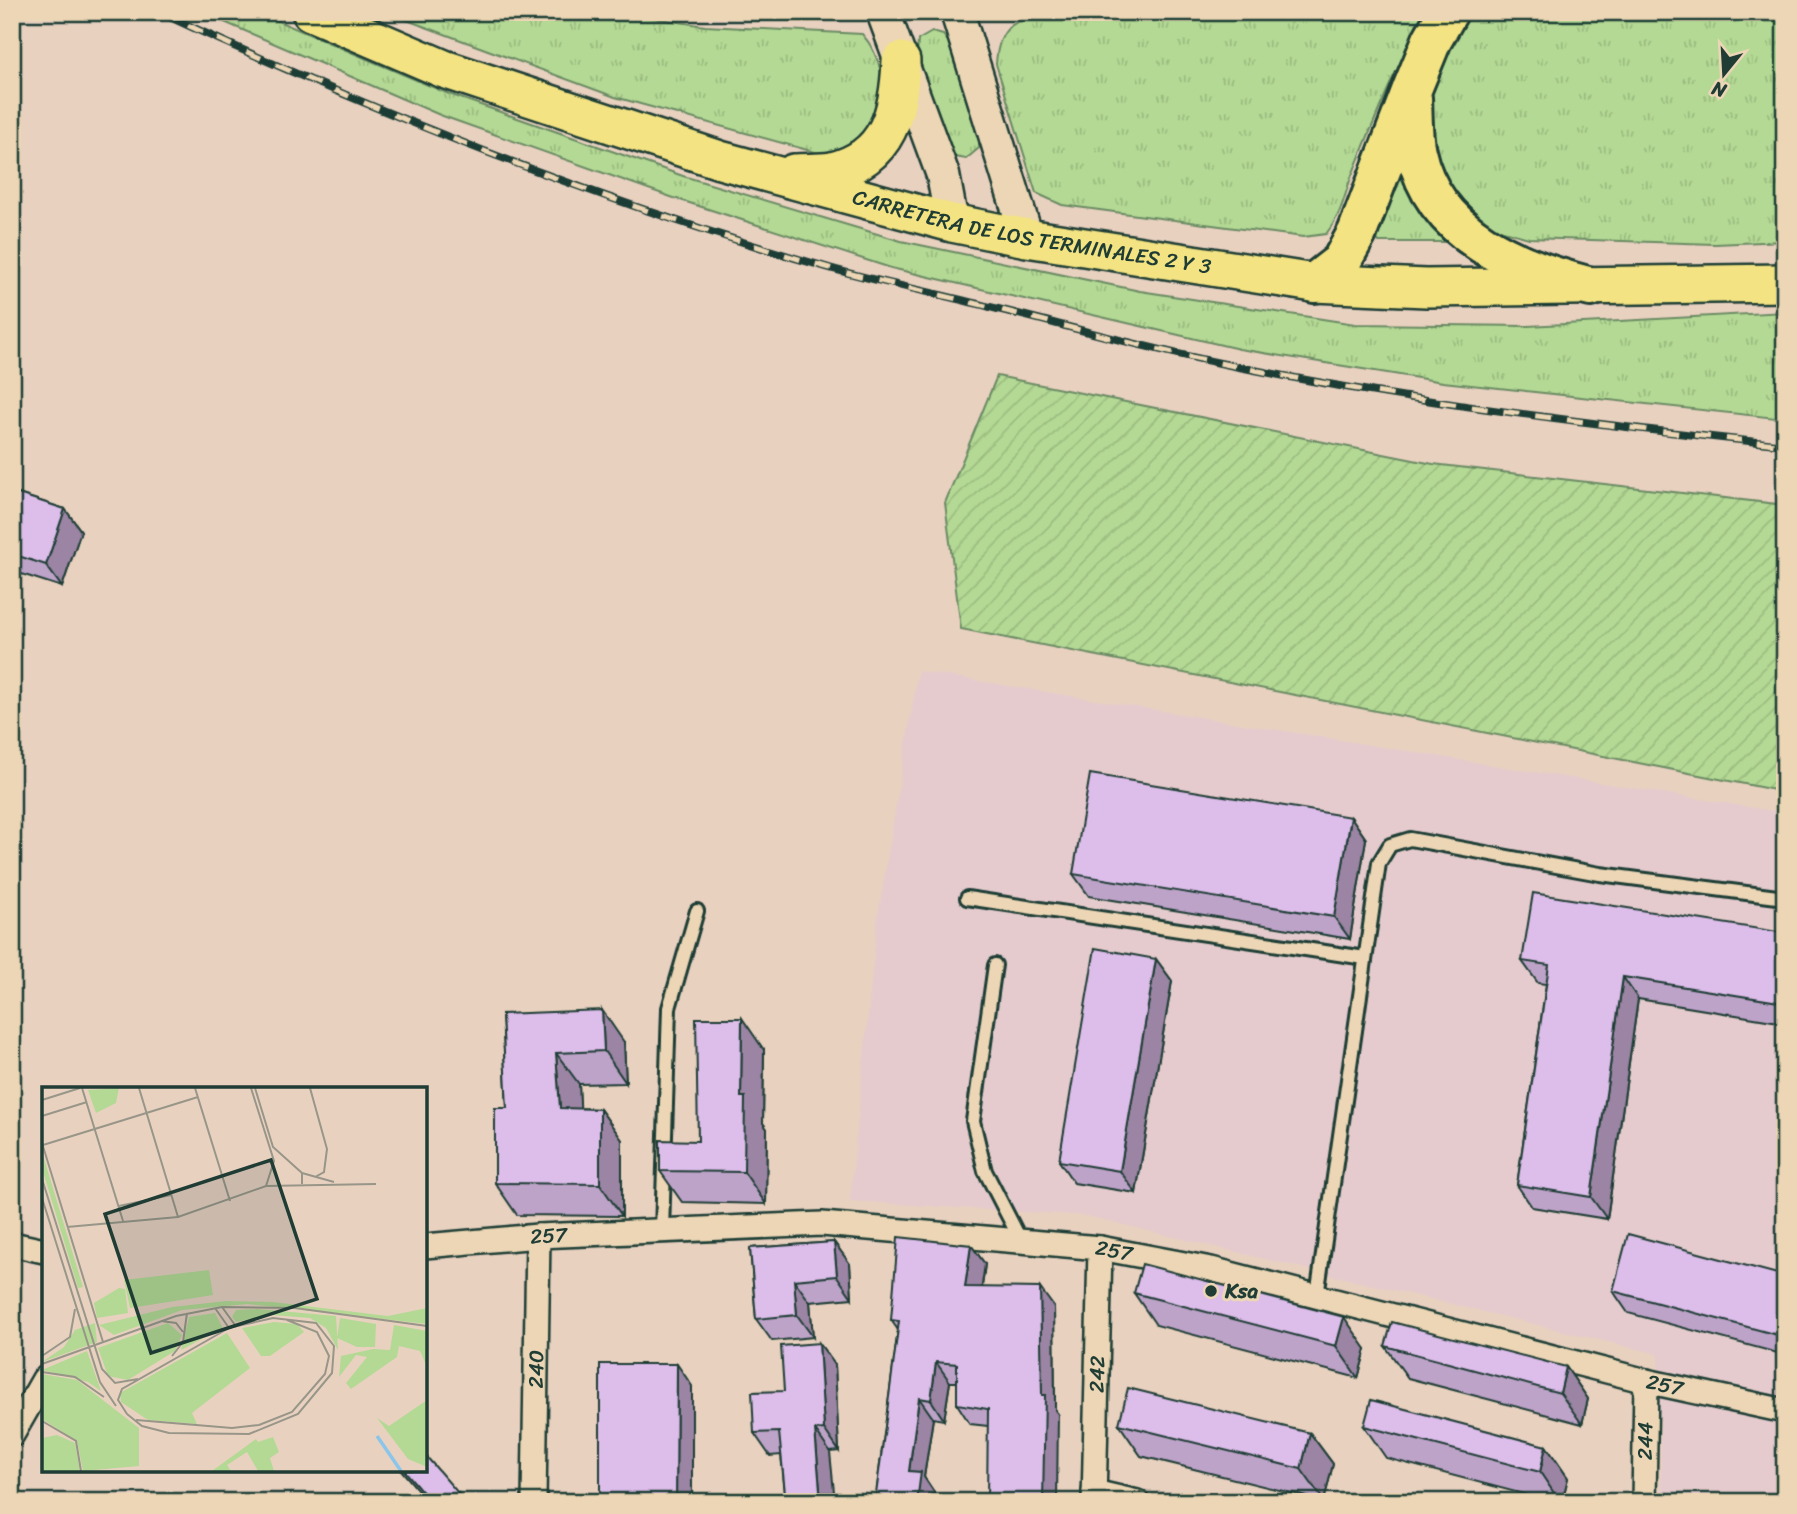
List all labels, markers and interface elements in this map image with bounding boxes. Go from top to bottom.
north arrow [1688,38,1758,108]
text: N [1707,72,1731,108]
street label: CARRETERA DE LOS TERMINALES 2 Y 3 [848,178,1214,286]
inset map [42,1087,427,1472]
street label: 257 [528,1216,570,1256]
street label: 257 [1092,1229,1138,1273]
place label: Ksa [1224,1272,1258,1310]
marker: Ksa [1203,1283,1219,1299]
street label: 240 [517,1349,555,1389]
street label: 242 [1078,1355,1116,1393]
street label: 257 [1643,1363,1689,1408]
street label: 244 [1626,1422,1664,1461]

